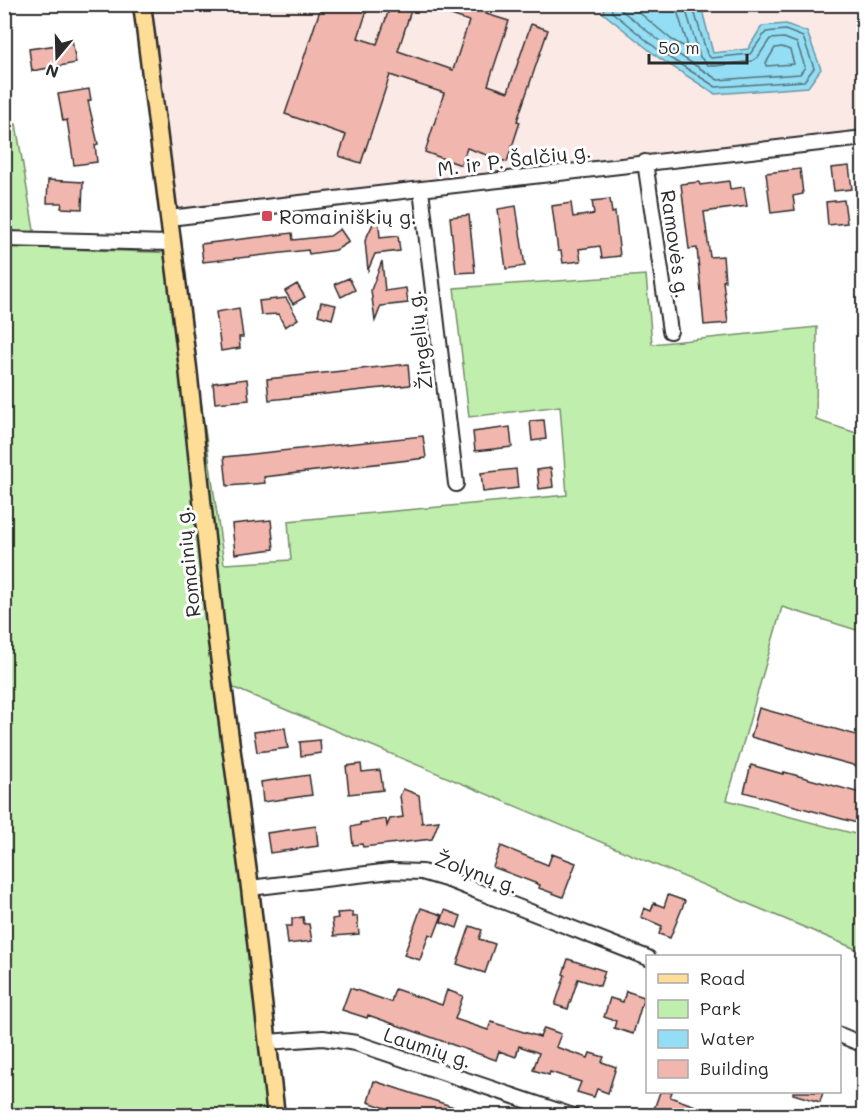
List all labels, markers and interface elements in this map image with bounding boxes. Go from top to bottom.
north arrow [27,27,87,87]
scale bar [649,27,746,65]
text: 50 m [658,35,700,59]
text: N [43,60,61,84]
street label: M. ir P. Šalčių g. [436,137,592,181]
street label: Ramovės g. [656,188,696,300]
place label: Romainiškių g. [279,203,417,229]
marker: Romainiškių g. [260,209,274,223]
street label: Žirgelių g. [400,289,438,391]
street label: Romainių g. [168,505,206,619]
street label: Žolynų g. [432,845,522,899]
legend [646,955,841,1093]
text: Road [700,966,745,990]
text: Park [700,996,741,1020]
street label: Laumių g. [381,1021,475,1073]
text: Water [700,1026,755,1050]
text: Building [700,1056,768,1080]

